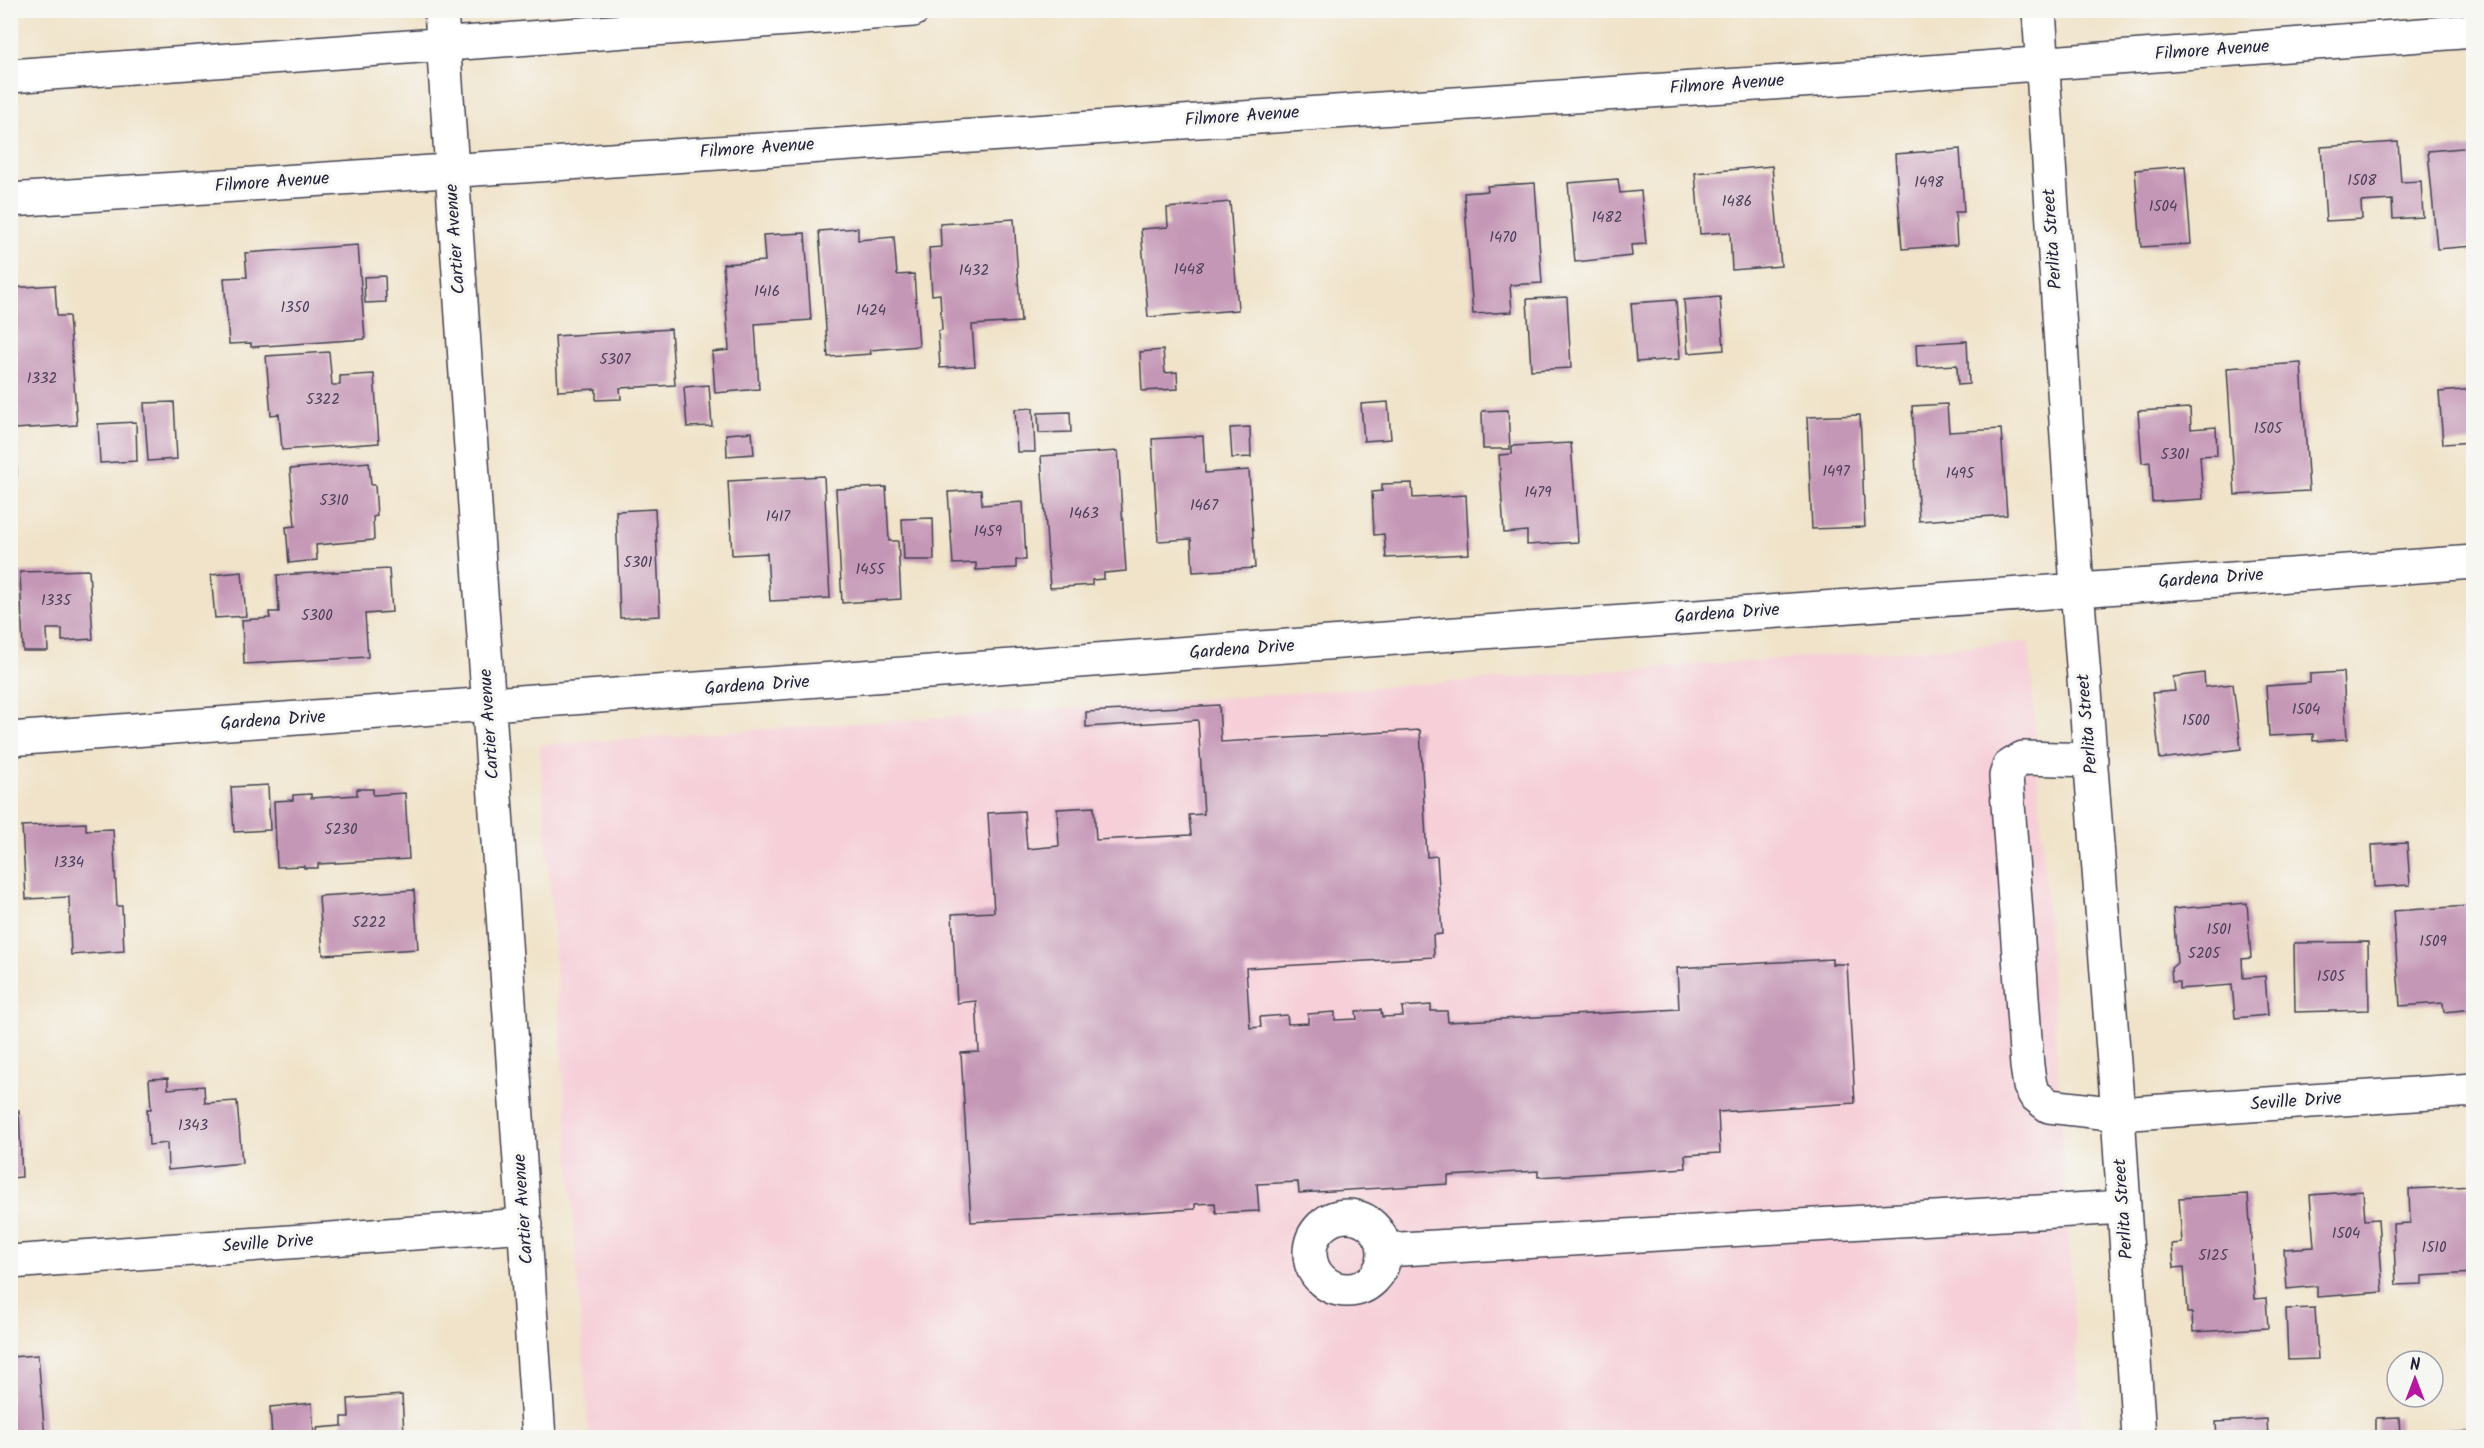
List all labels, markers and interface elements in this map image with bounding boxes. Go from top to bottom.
street label: Filmore Avenue [2154,33,2270,69]
street label: Filmore Avenue [1669,67,1785,103]
street label: Filmore Avenue [1184,99,1300,135]
street label: Filmore Avenue [699,131,815,167]
street label: Filmore Avenue [214,165,330,201]
house number: 1508 [2347,169,2378,193]
house number: 1498 [1914,171,1945,195]
street label: Cartier Avenue [438,183,474,295]
street label: Perlita Street [2035,187,2071,290]
house number: 1486 [1722,190,1752,214]
house number: 1504 [2149,195,2177,219]
house number: 1482 [1592,206,1622,230]
house number: 1470 [1489,226,1517,250]
house number: 1448 [1174,258,1205,282]
house number: 1432 [959,259,989,283]
house number: 1416 [754,280,780,304]
house number: 1350 [281,296,310,320]
house number: 1424 [856,299,886,323]
house number: 5307 [599,348,632,372]
house number: 1332 [27,367,57,391]
house number: 5322 [306,388,340,412]
house number: 1505 [2254,417,2283,441]
house number: 5301 [2161,443,2190,467]
house number: 1497 [1822,460,1851,484]
house number: 1495 [1946,462,1975,486]
house number: 1479 [1524,481,1552,505]
house number: 5310 [320,489,349,513]
house number: 1467 [1190,494,1219,518]
house number: 1463 [1069,502,1099,526]
house number: 1417 [766,505,791,529]
house number: 1459 [974,520,1003,544]
house number: 5301 [624,551,653,575]
house number: 1455 [855,558,885,582]
street label: Gardena Drive [2157,561,2265,597]
house number: 1335 [41,589,72,613]
street label: Gardena Drive [1673,596,1781,632]
house number: 5300 [301,604,333,628]
street label: Gardena Drive [1188,632,1296,668]
street label: Cartier Avenue [472,668,508,780]
street label: Gardena Drive [703,668,811,704]
street label: Perlita Street [2069,672,2107,775]
house number: 1504 [2292,698,2320,722]
street label: Gardena Drive [219,703,327,739]
house number: 1500 [2182,709,2210,733]
house number: 5230 [325,818,358,842]
house number: 1334 [54,851,84,875]
house number: 5222 [352,911,386,935]
house number: 1501 [2207,918,2232,942]
house number: 1509 [2419,930,2447,954]
house number: 5205 [2188,942,2221,966]
house number: 1505 [2317,965,2346,989]
street label: Seville Drive [2249,1084,2343,1120]
house number: 1343 [178,1114,208,1138]
street label: Cartier Avenue [506,1153,542,1265]
street label: Perlita Street [2106,1157,2142,1260]
house number: 1504 [2332,1222,2360,1246]
street label: Seville Drive [221,1226,315,1262]
house number: 1510 [2422,1236,2447,1260]
house number: 5125 [2198,1244,2229,1268]
north arrow [2385,1349,2445,1409]
text: N [2410,1353,2420,1378]

